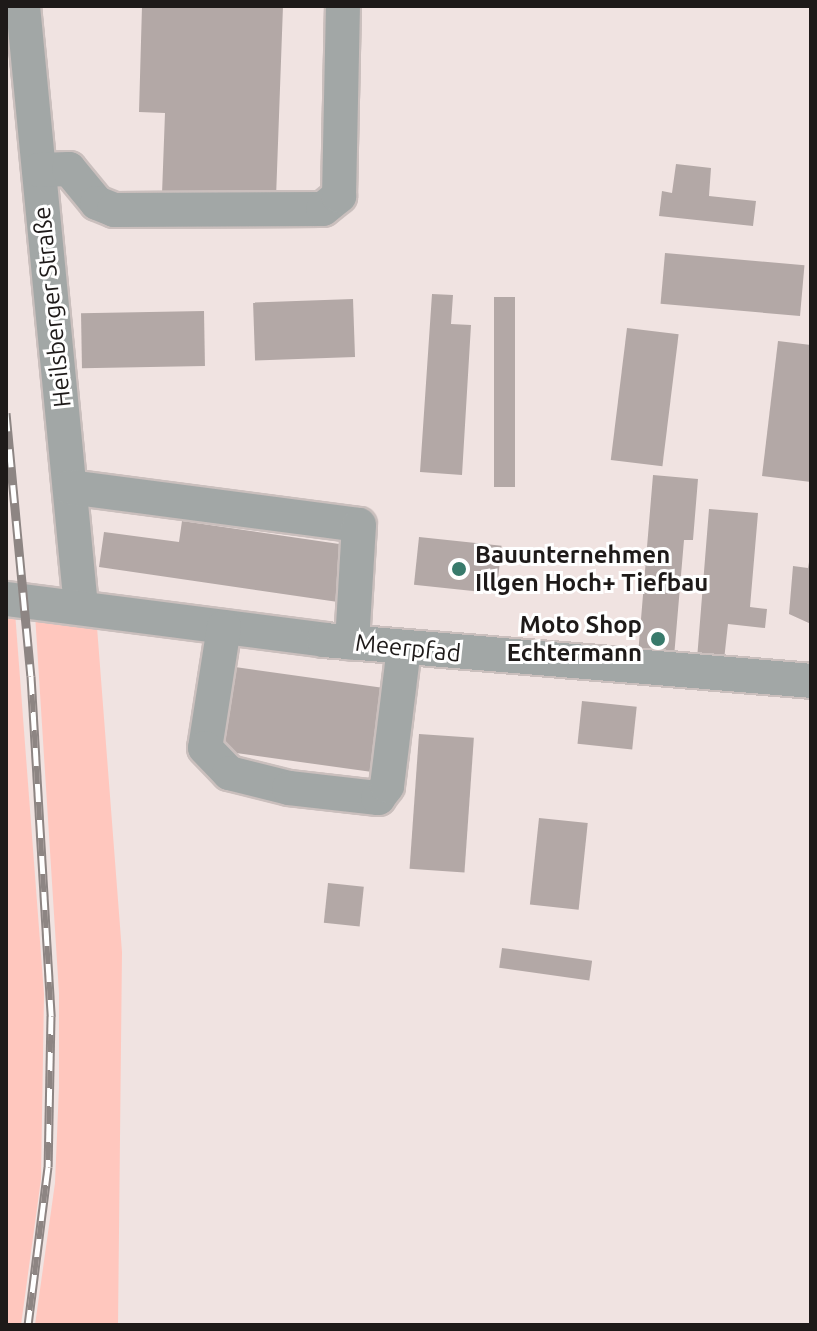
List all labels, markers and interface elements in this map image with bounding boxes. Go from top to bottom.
street label: Heilsberger Straße [27,205,77,409]
place label: Bauunternehmen Illgen Hoch+ Tiefbau [475,541,708,597]
marker: Bauunternehmen Illgen Hoch+ Tiefbau [450,560,468,578]
place label: Moto Shop Echtermann [507,611,642,667]
street label: Meerpfad [354,628,462,668]
marker: Moto Shop Echtermann [649,630,667,648]

